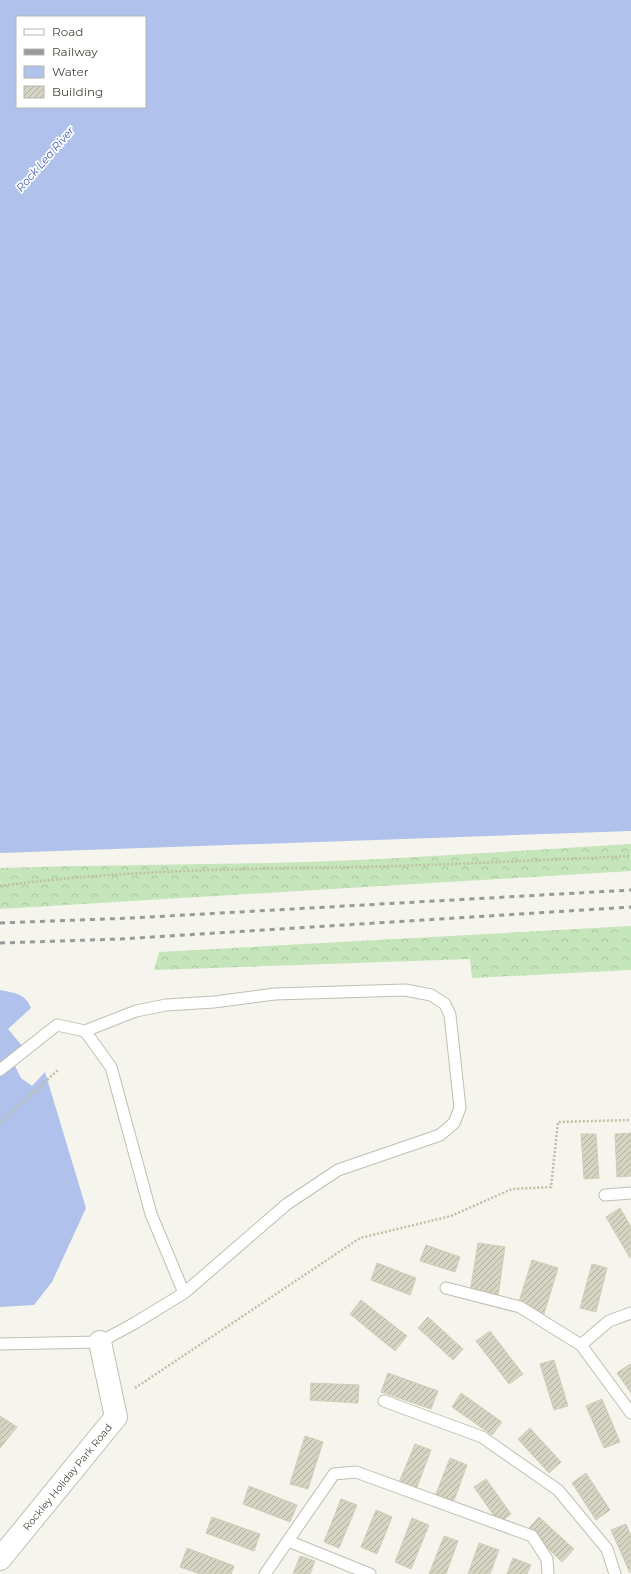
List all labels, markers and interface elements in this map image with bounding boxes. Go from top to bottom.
legend [16,16,146,108]
text: Road [52,24,83,39]
text: Railway [52,44,98,59]
text: Water [52,64,89,79]
text: Building [52,84,103,99]
water label: Rock Lea River [13,123,77,194]
street label: Rockley Holiday Park Road [20,1421,114,1533]

